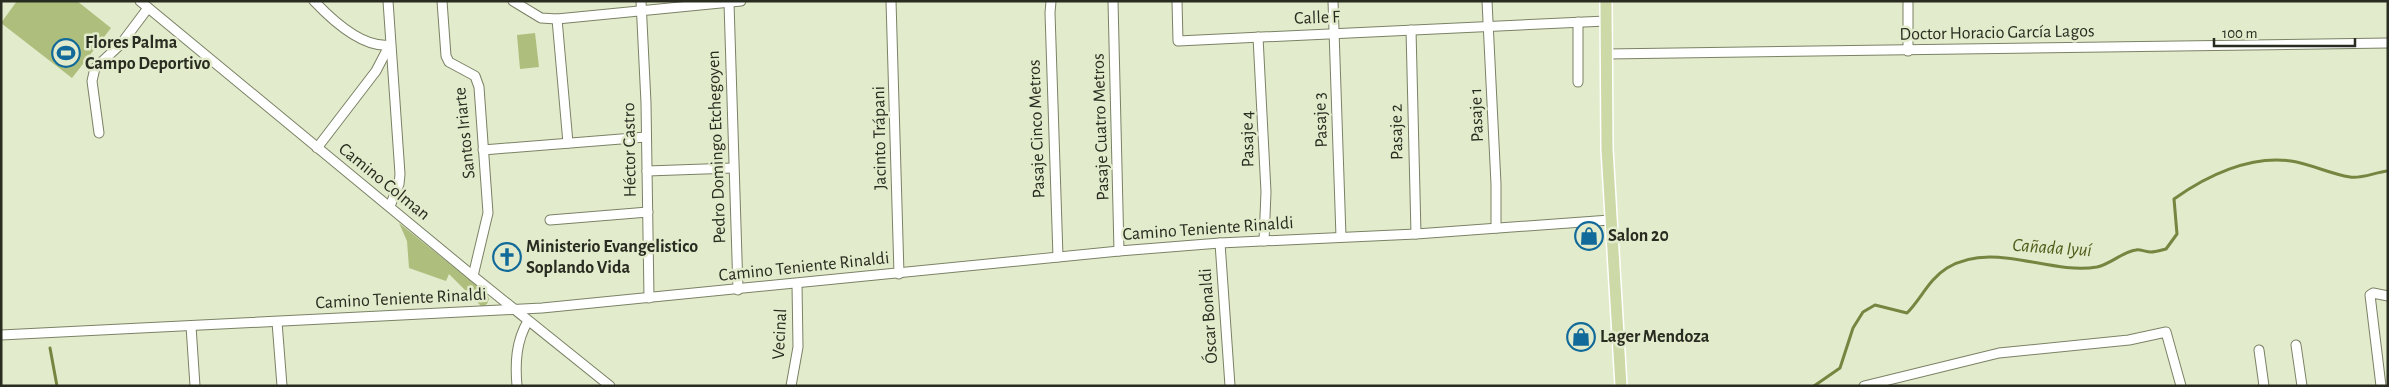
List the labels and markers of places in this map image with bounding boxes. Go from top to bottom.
place label: Flores Palma Campo Deportivo [85,34,211,73]
sports icon: Flores Palma Campo Deportivo [51,38,81,68]
shop icon: Salon 20 [1574,221,1604,251]
place label: Salon 20 [1608,227,1669,245]
place label: Ministerio Evangelistico Soplando Vida [526,238,698,277]
church icon: Ministerio Evangelistico Soplando Vida [492,242,522,272]
shop icon: Lager Mendoza [1566,322,1596,352]
place label: Lager Mendoza [1600,328,1710,346]

